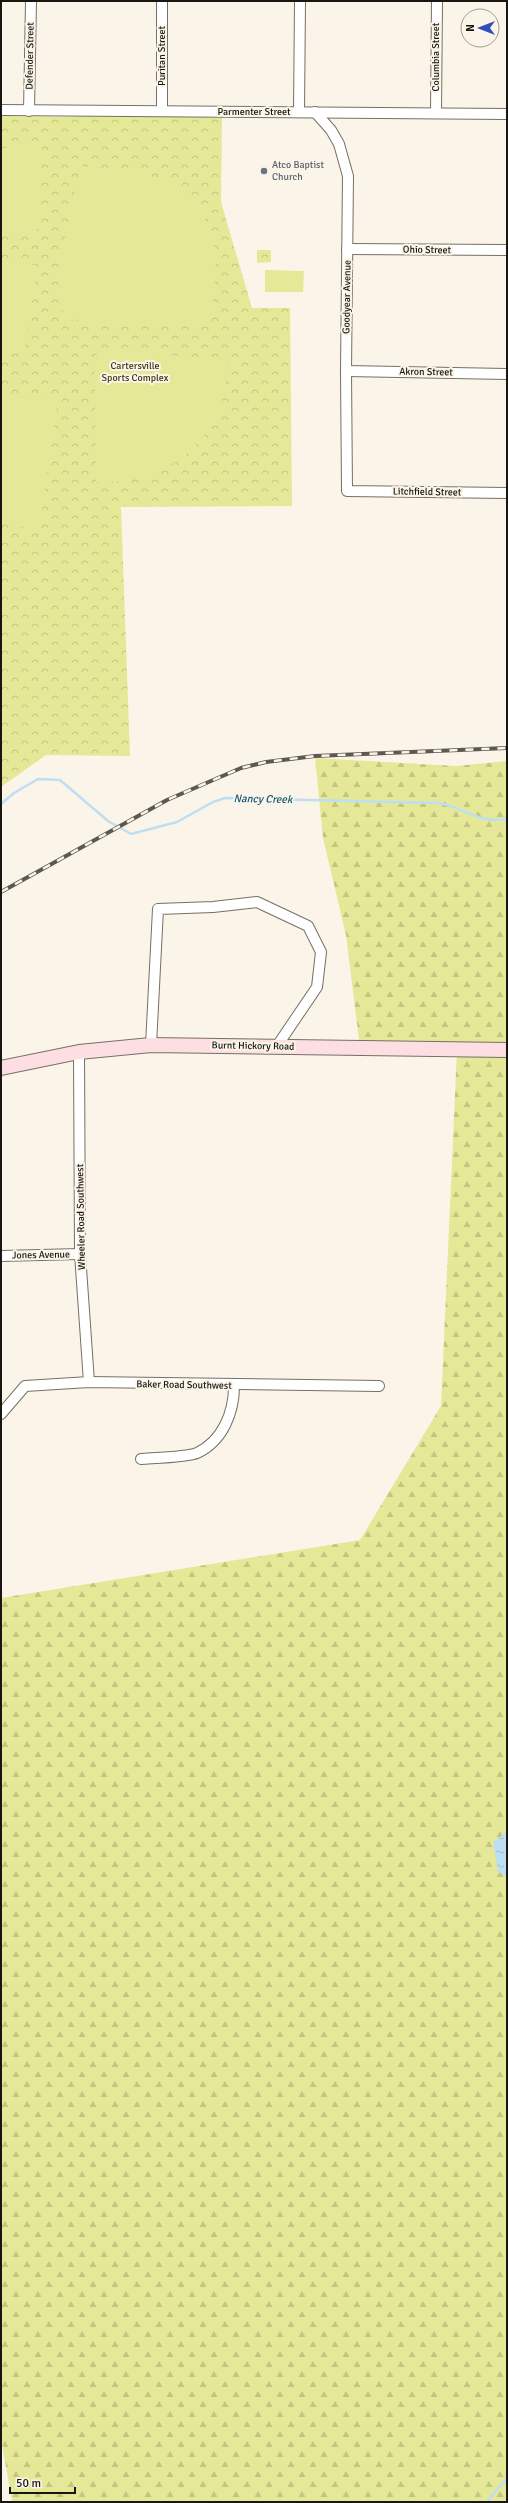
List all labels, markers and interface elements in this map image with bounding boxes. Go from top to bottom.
north arrow [460,8,500,48]
street label: Defender Street [23,22,37,90]
street label: Columbia Street [430,22,442,91]
text: N [464,24,477,32]
street label: Puritan Street [156,26,168,86]
street label: Parmenter Street [218,106,291,118]
place label: Atco Baptist Church [272,159,324,183]
marker: Atco Baptist Church [259,166,269,176]
street label: Ohio Street [403,244,452,256]
street label: Goodyear Avenue [340,260,354,334]
park label: Cartersville Sports Complex [102,360,169,384]
street label: Akron Street [399,366,453,378]
street label: Litchfield Street [393,485,462,499]
water label: Nancy Creek [233,792,294,806]
street label: Burnt Hickory Road [212,1039,294,1053]
street label: Wheeler Road Southwest [74,1163,88,1270]
street label: Jones Avenue [12,1248,70,1262]
street label: Baker Road Southwest [136,1378,232,1392]
scale bar [10,2469,75,2495]
text: 50 m [16,2476,41,2491]

